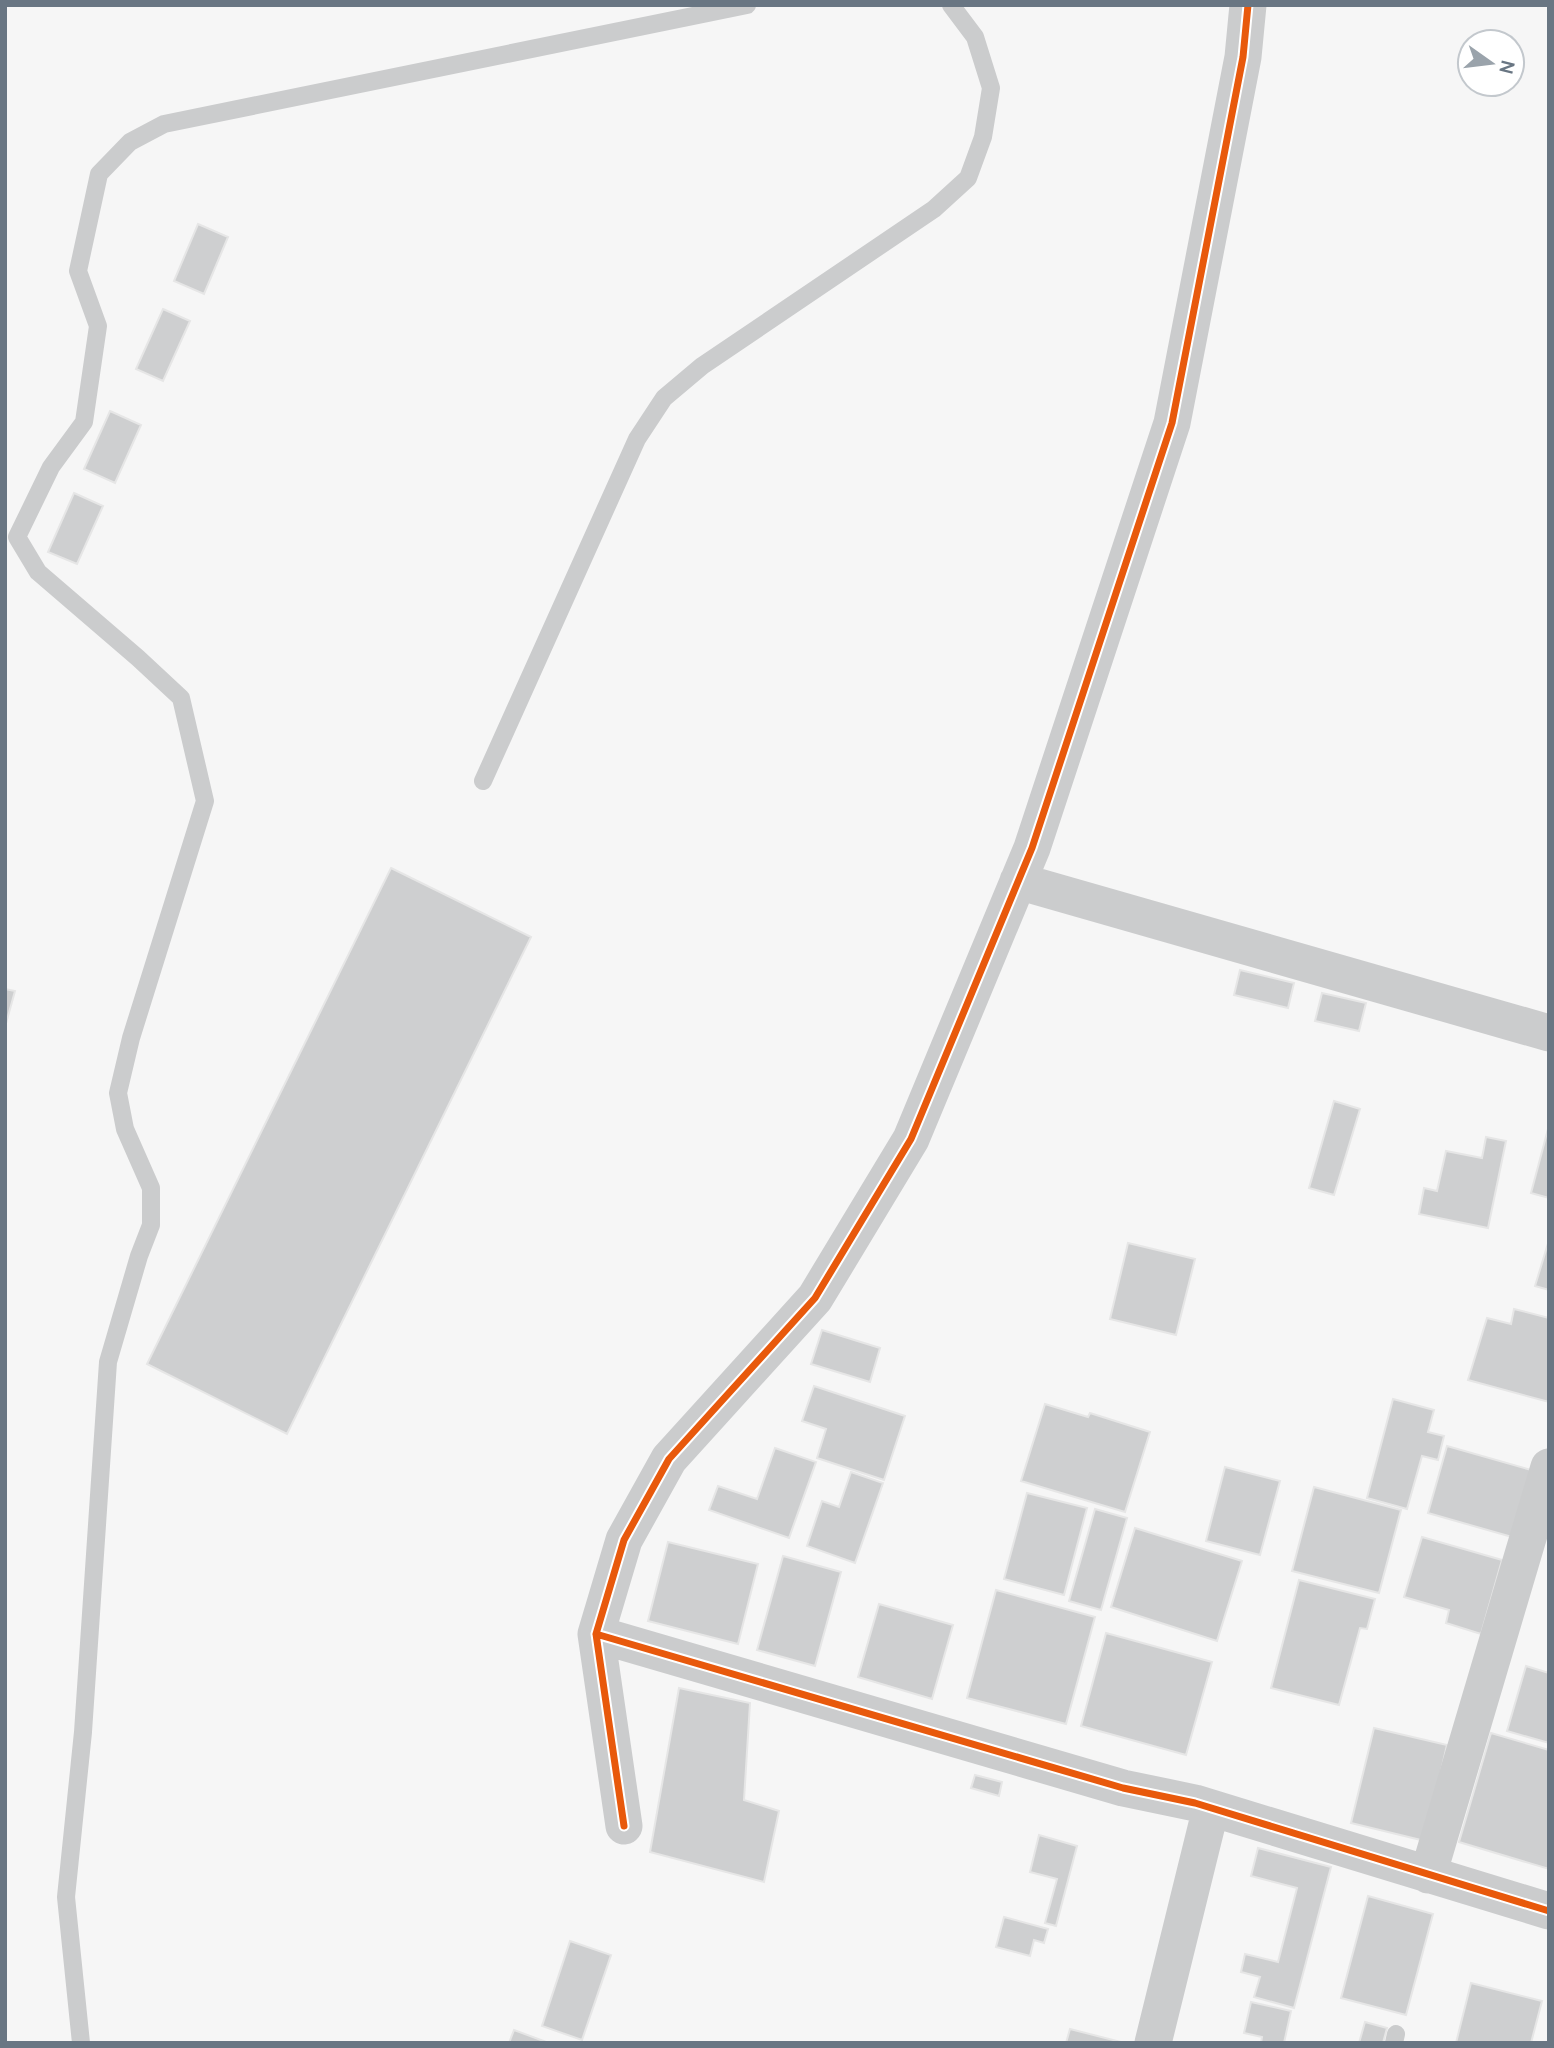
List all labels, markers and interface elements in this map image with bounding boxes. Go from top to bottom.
north arrow [1456,28,1526,98]
text: N [1494,58,1520,76]

